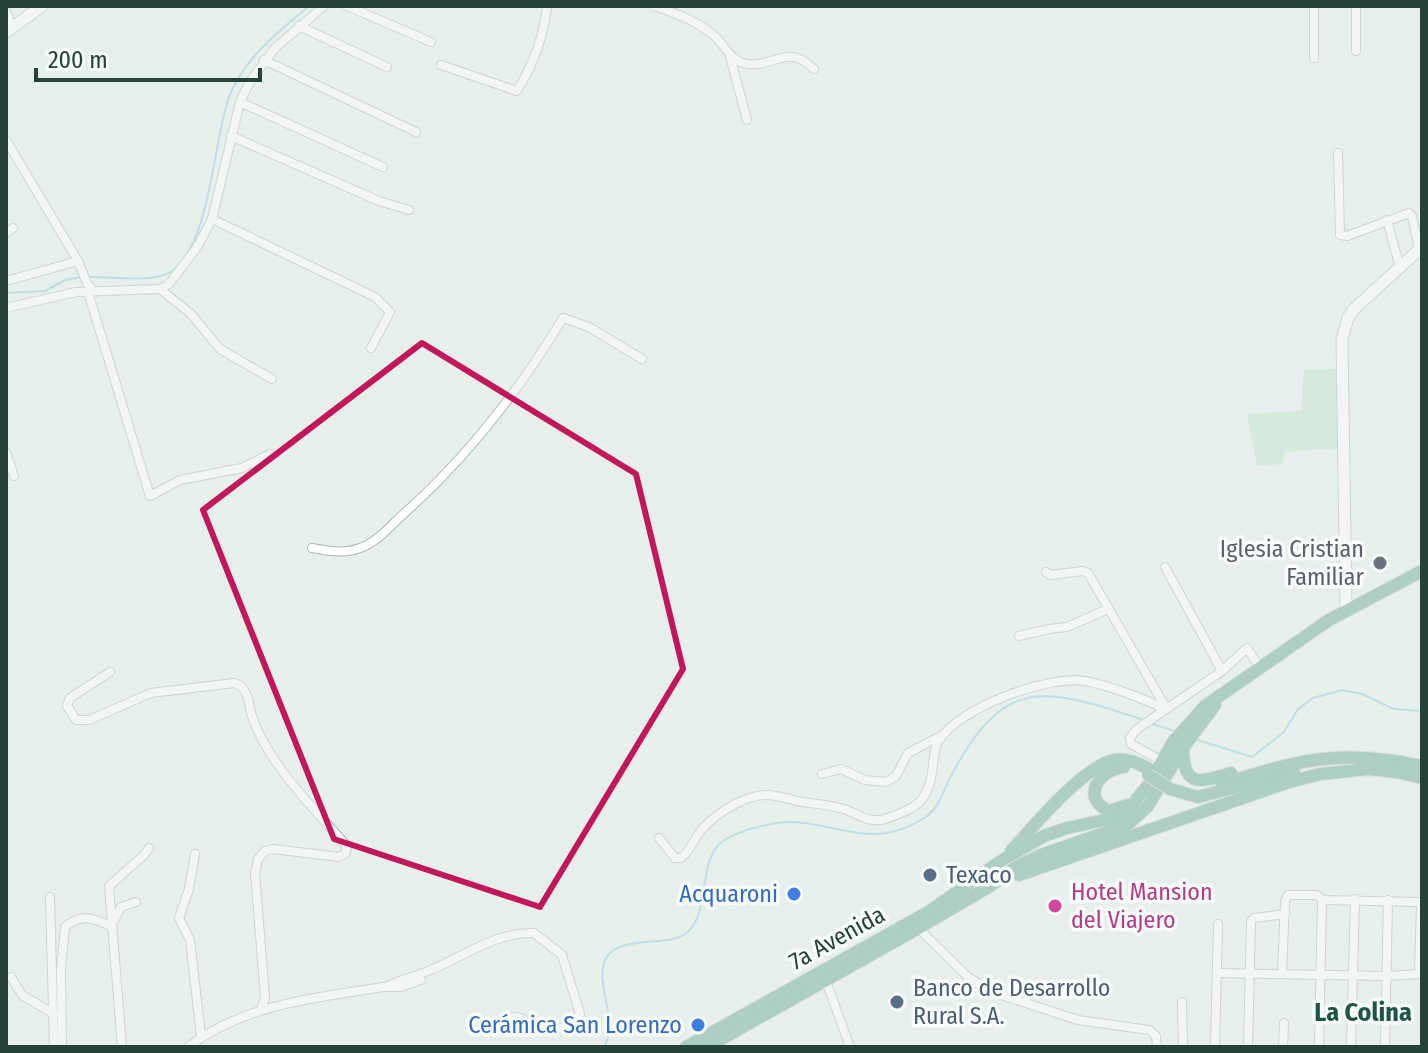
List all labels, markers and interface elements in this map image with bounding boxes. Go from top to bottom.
scale bar [36,32,260,82]
text: 200 m [48,46,108,74]
place label: Iglesia Cristian Familiar [1220,535,1365,591]
marker: Iglesia Cristian Familiar [1371,554,1389,572]
place label: Texaco [946,861,1012,889]
marker: Texaco [921,866,939,884]
place label: Hotel Mansion del Viajero [1071,878,1213,934]
place label: Acquaroni [679,880,778,908]
marker: Acquaroni [785,885,803,903]
marker: Hotel Mansion del Viajero [1046,897,1064,915]
street label: 7a Avenida [784,900,890,976]
place label: Banco de Desarrollo Rural S.A. [913,974,1111,1030]
marker: Banco de Desarrollo Rural S.A. [888,993,906,1011]
district label: La Colina [1314,997,1412,1028]
place label: Cerámica San Lorenzo [468,1011,682,1039]
marker: Cerámica San Lorenzo [689,1016,707,1034]

